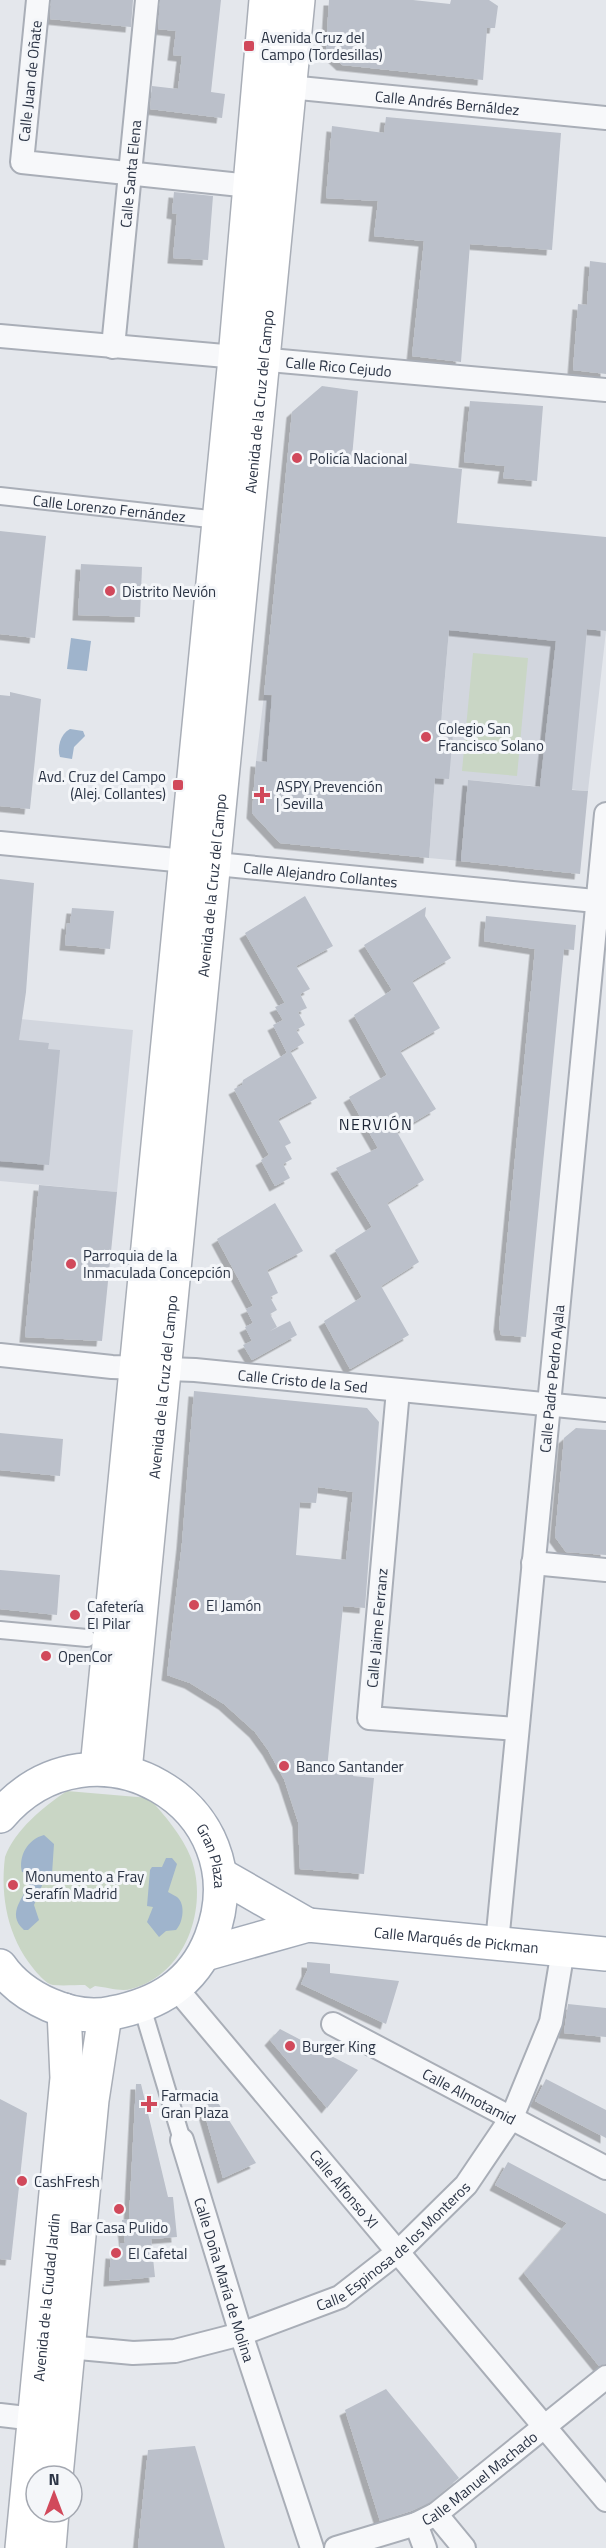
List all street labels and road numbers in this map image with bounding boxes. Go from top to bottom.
street label: Calle Juan de Oñate [12,19,48,143]
street label: Calle Andrés Bernáldez [374,84,521,121]
street label: Calle Santa Elena [113,118,147,229]
street label: Avenida de la Cruz del Campo [238,309,279,494]
street label: Calle Rico Cejudo [285,350,393,382]
street label: Calle Lorenzo Fernández [32,488,187,528]
street label: Avenida de la Cruz del Campo [191,792,232,978]
street label: Calle Alejandro Collantes [242,855,399,893]
street label: Avenida de la Cruz del Campo [142,1294,183,1480]
street label: Calle Padre Pedro Ayala [533,1303,570,1454]
street label: Calle Cristo de la Sed [237,1363,369,1398]
street label: Calle Jaime Ferranz [360,1567,394,1689]
street label: Gran Plaza [191,1819,232,1889]
street label: Calle Marqués de Pickman [373,1920,540,1959]
street label: Calle Almotamid [418,2062,520,2130]
street label: Calle Alfonso XI [304,2144,385,2233]
street label: Calle Espinosa de los Monteros [313,2176,475,2317]
street label: Calle Doña María de Molina [189,2194,261,2365]
street label: Avenida de la Ciudad Jardin [27,2212,66,2382]
street label: Calle Manuel Machado [417,2425,542,2531]

